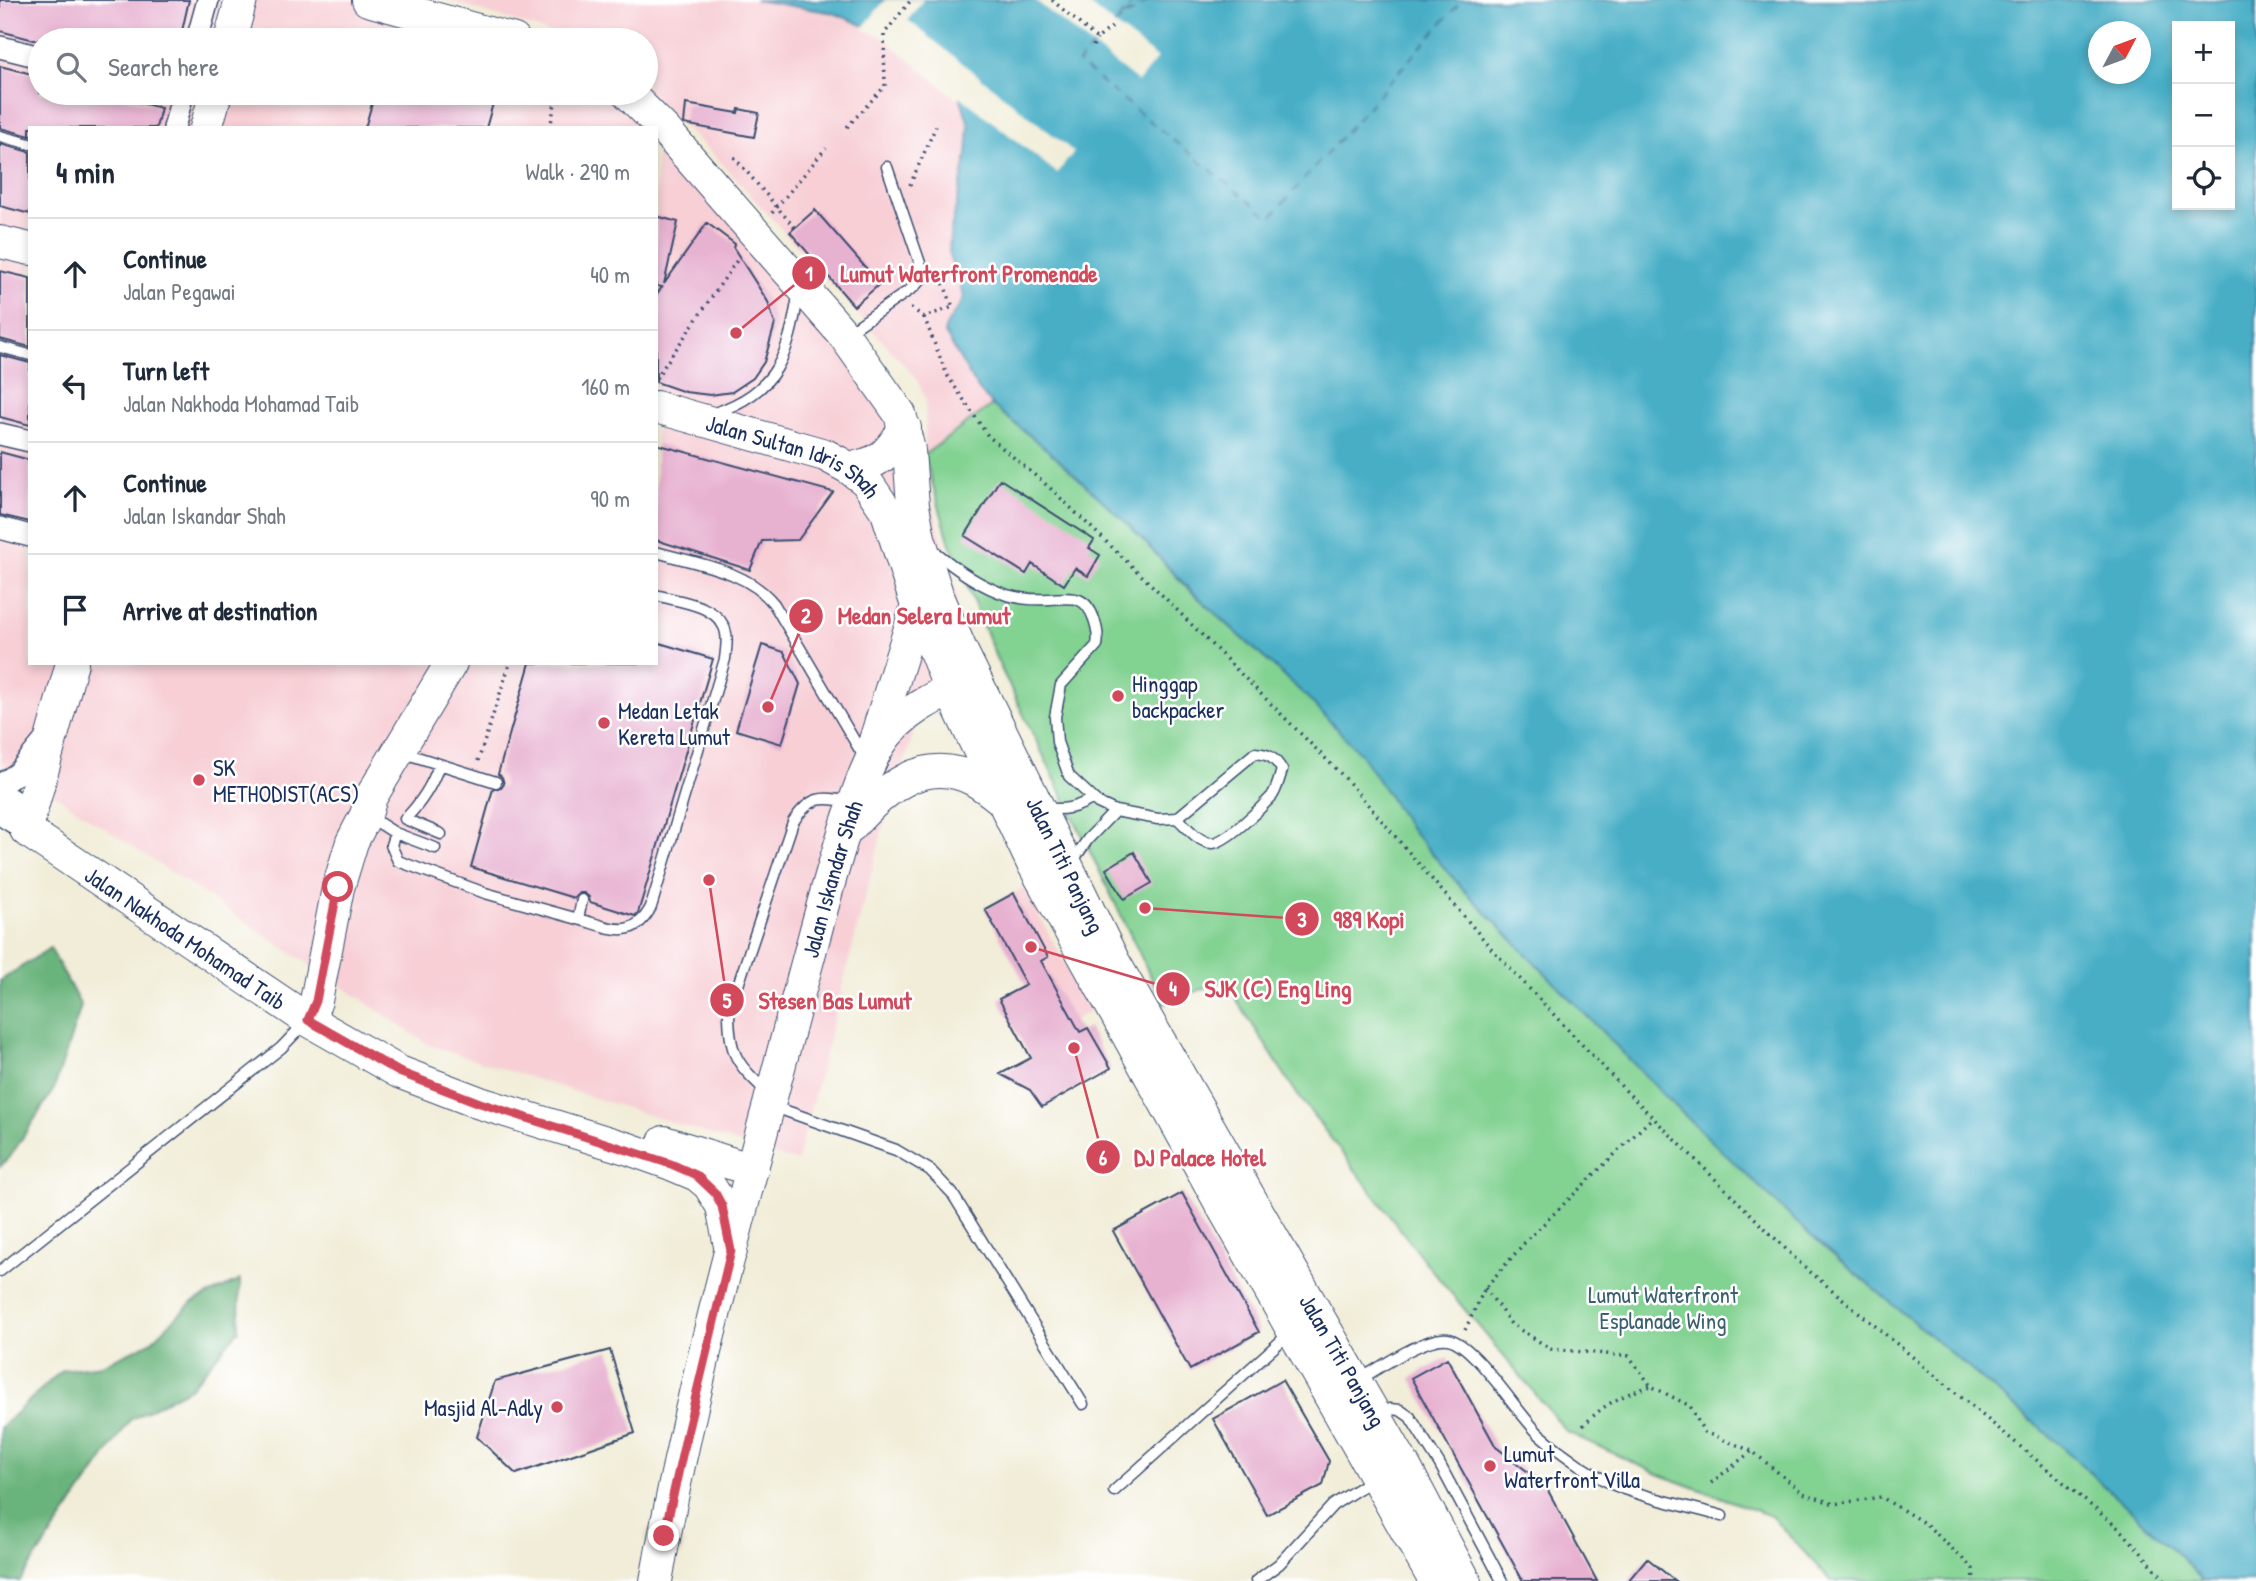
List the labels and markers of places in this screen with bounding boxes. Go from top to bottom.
callout: Lumut Waterfront Promenade [791,251,1111,296]
callout: Medan Selera Lumut [789,593,1024,638]
place label: Hinggap backpacker [1132,668,1224,725]
marker: Hinggap backpacker [1110,688,1126,704]
place label: Medan Letak Kereta Lumut [618,695,731,752]
marker: Medan Letak Kereta Lumut [596,715,612,731]
place label: SK METHODIST(ACS) [213,752,359,809]
marker: SK METHODIST(ACS) [191,772,207,788]
callout: 989 Kopi [1284,897,1419,942]
callout: SJK (C) Eng Ling [1156,966,1366,1011]
callout: Stesen Bas Lumut [710,978,926,1023]
callout: DJ Palace Hotel [1085,1135,1280,1180]
place label: Masjid Al-Adly [424,1392,543,1423]
marker: Masjid Al-Adly [549,1399,565,1415]
place label: Lumut Waterfront Villa [1504,1438,1640,1495]
marker: Lumut Waterfront Villa [1482,1458,1498,1474]

